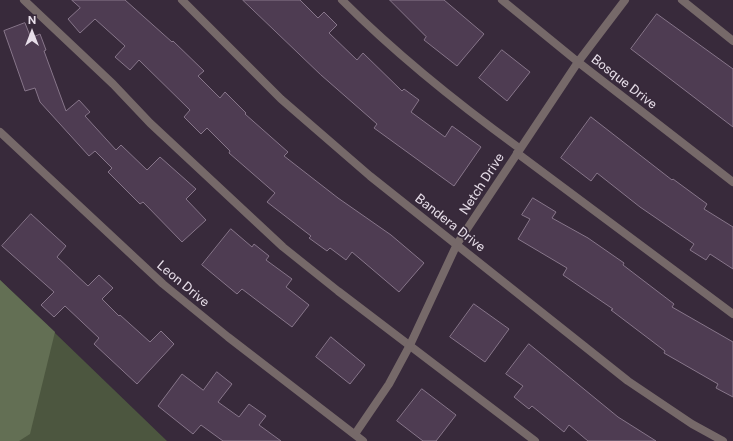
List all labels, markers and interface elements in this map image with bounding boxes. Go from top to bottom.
north arrow [12,12,52,52]
text: N [28,14,36,26]
street label: Bosque Drive [588,51,660,113]
street label: Netch Drive [456,150,508,218]
street label: Bandera Drive [412,191,488,255]
street label: Leon Drive [154,258,212,310]

